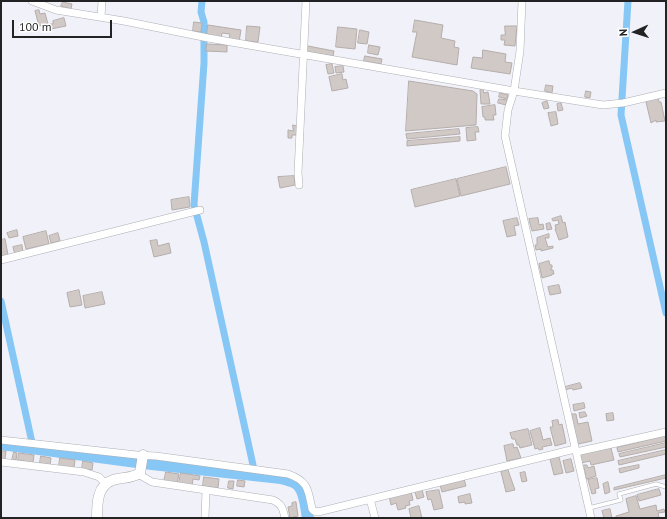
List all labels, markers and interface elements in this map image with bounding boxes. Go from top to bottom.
scale bar [14,12,114,38]
north arrow [615,12,655,52]
text: 100 m [19,19,52,34]
text: N [616,29,630,37]

